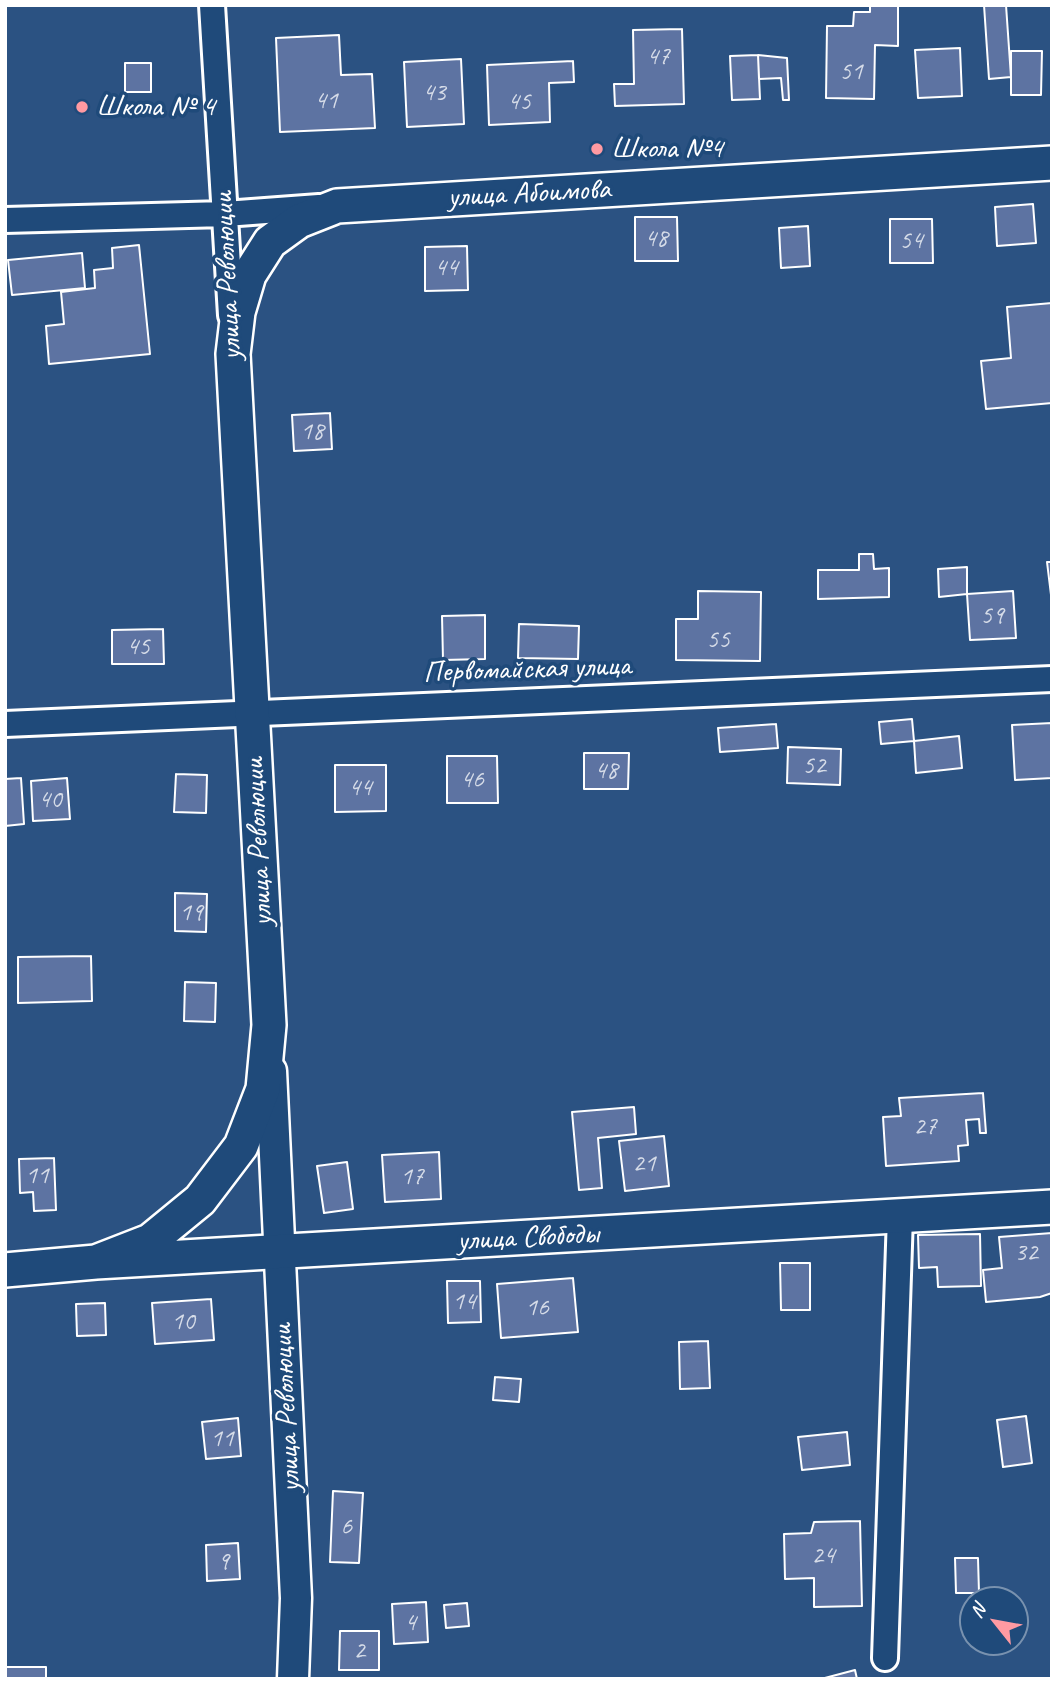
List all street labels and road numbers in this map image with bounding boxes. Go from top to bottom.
street label: улица Абоимова [447,172,611,216]
street label: улица Революции [206,191,250,361]
street label: Первомайская улица [423,648,631,692]
street label: улица Революции [237,757,281,927]
street label: улица Свободы [456,1216,600,1260]
street label: улица Революции [265,1323,309,1493]

